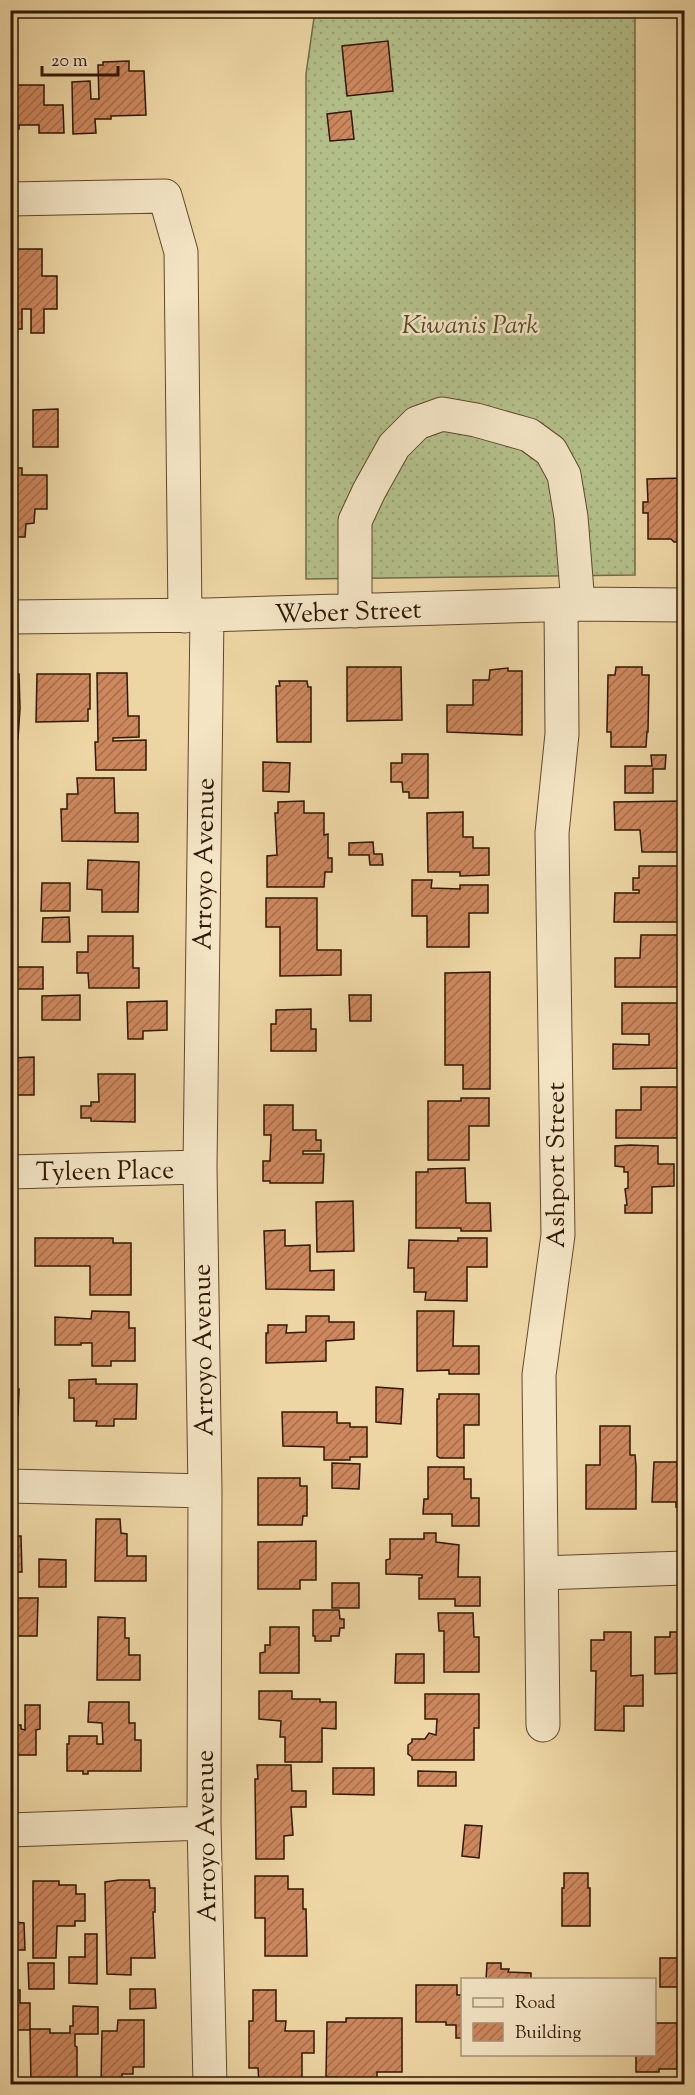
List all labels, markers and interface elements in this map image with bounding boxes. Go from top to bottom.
scale bar [42,39,118,77]
text: 20 m [51,49,88,75]
park label: Kiwanis Park [402,308,538,345]
street label: Weber Street [274,592,422,635]
street label: Arroyo Avenue [185,777,226,951]
street label: Ashport Street [539,1082,576,1248]
street label: Tyleen Place [36,1153,175,1192]
street label: Arroyo Avenue [184,1263,225,1437]
street label: Arroyo Avenue [187,1749,228,1923]
legend [461,1978,656,2056]
text: Road [515,1991,555,2017]
text: Building [515,2021,581,2047]

